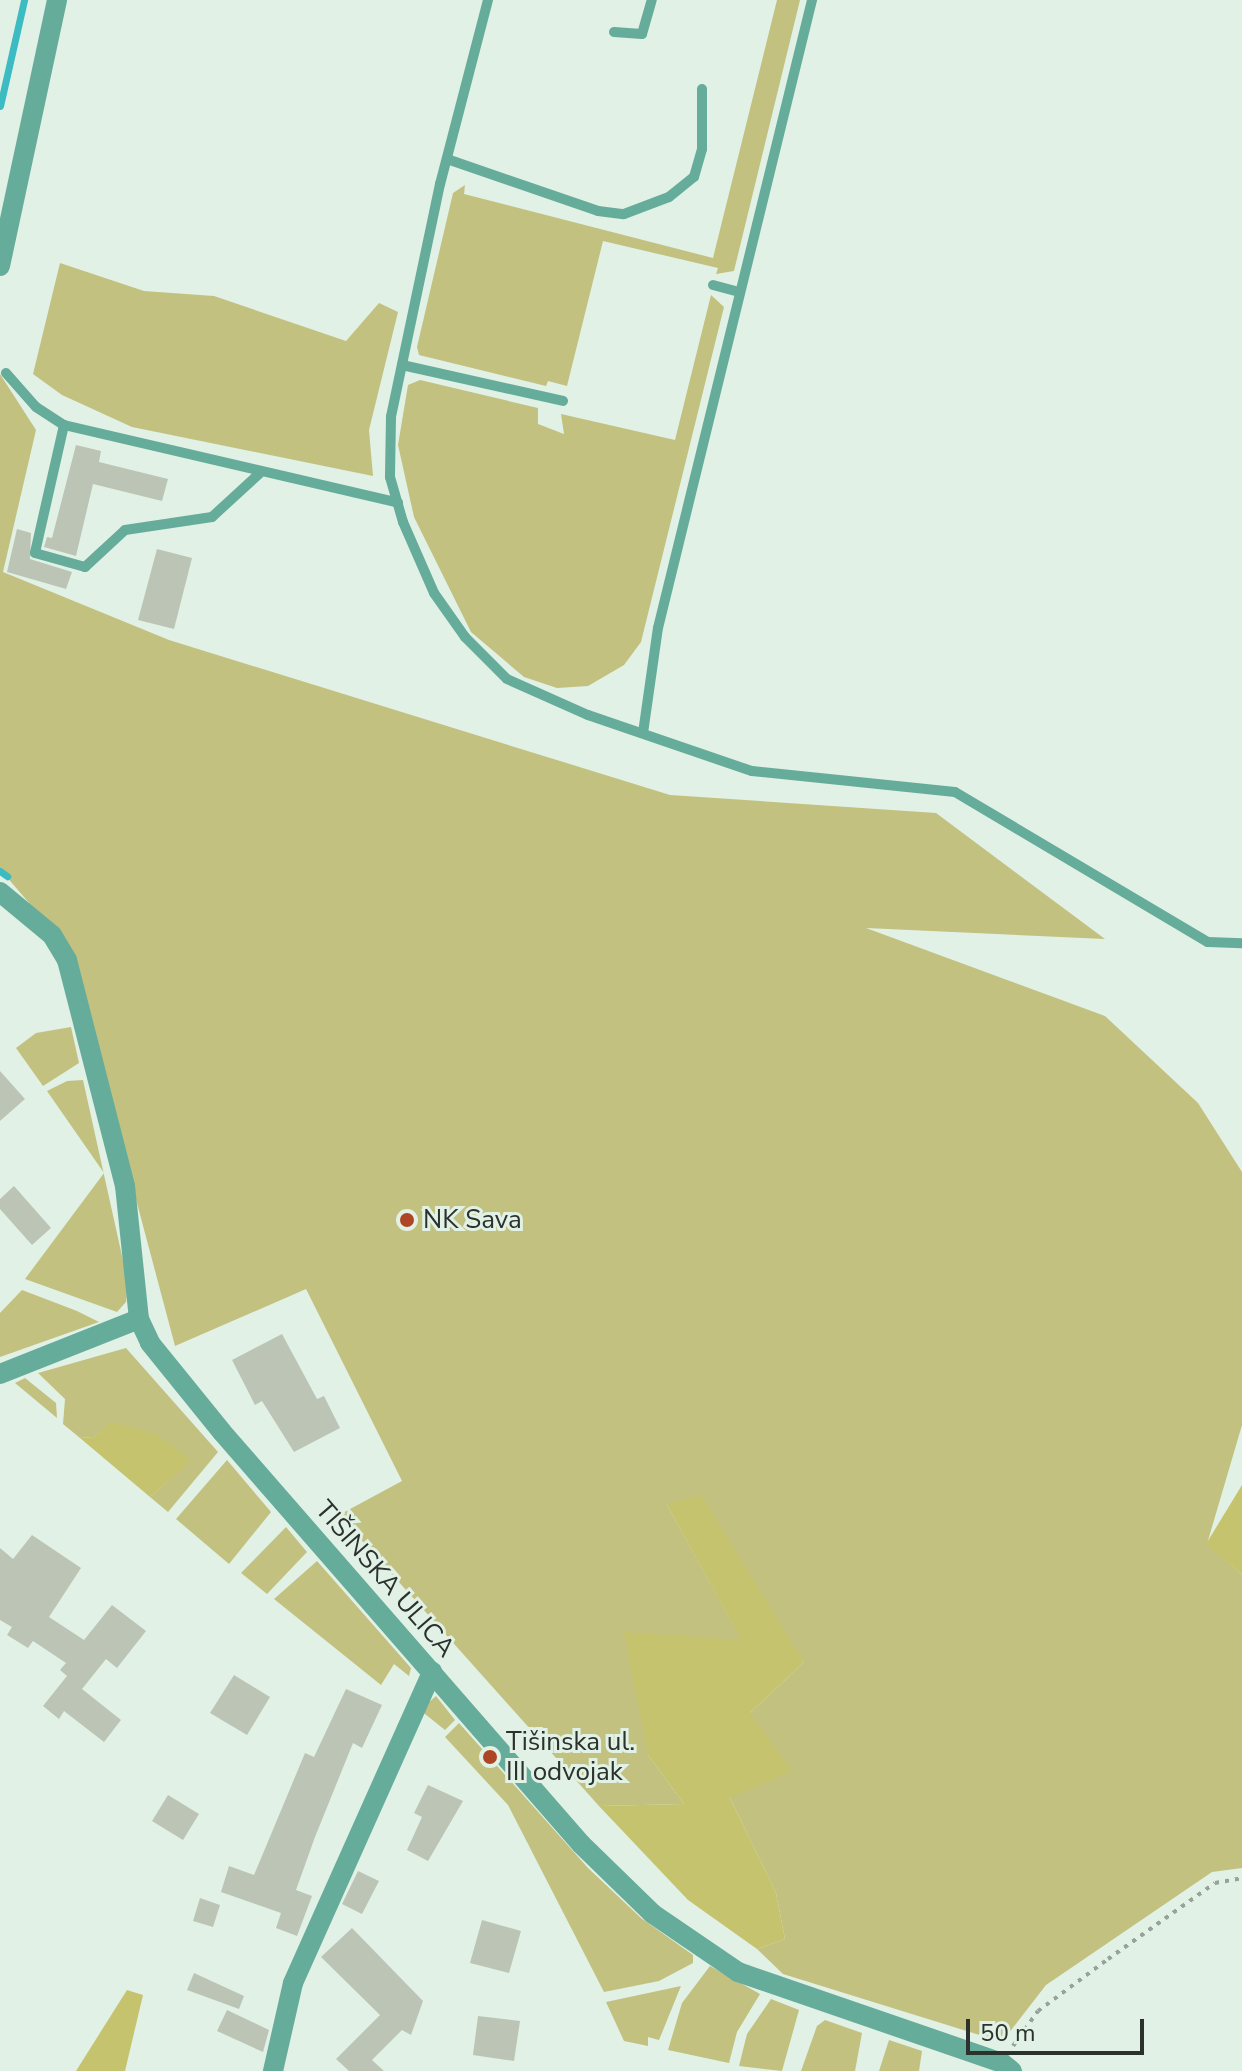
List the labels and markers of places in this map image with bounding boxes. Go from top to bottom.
place label: NK Sava [423,1204,522,1236]
marker: NK Sava [398,1211,416,1229]
place label: Tišinska ul. III odvojak [506,1726,635,1788]
marker: Tišinska ul. III odvojak [481,1748,499,1766]

